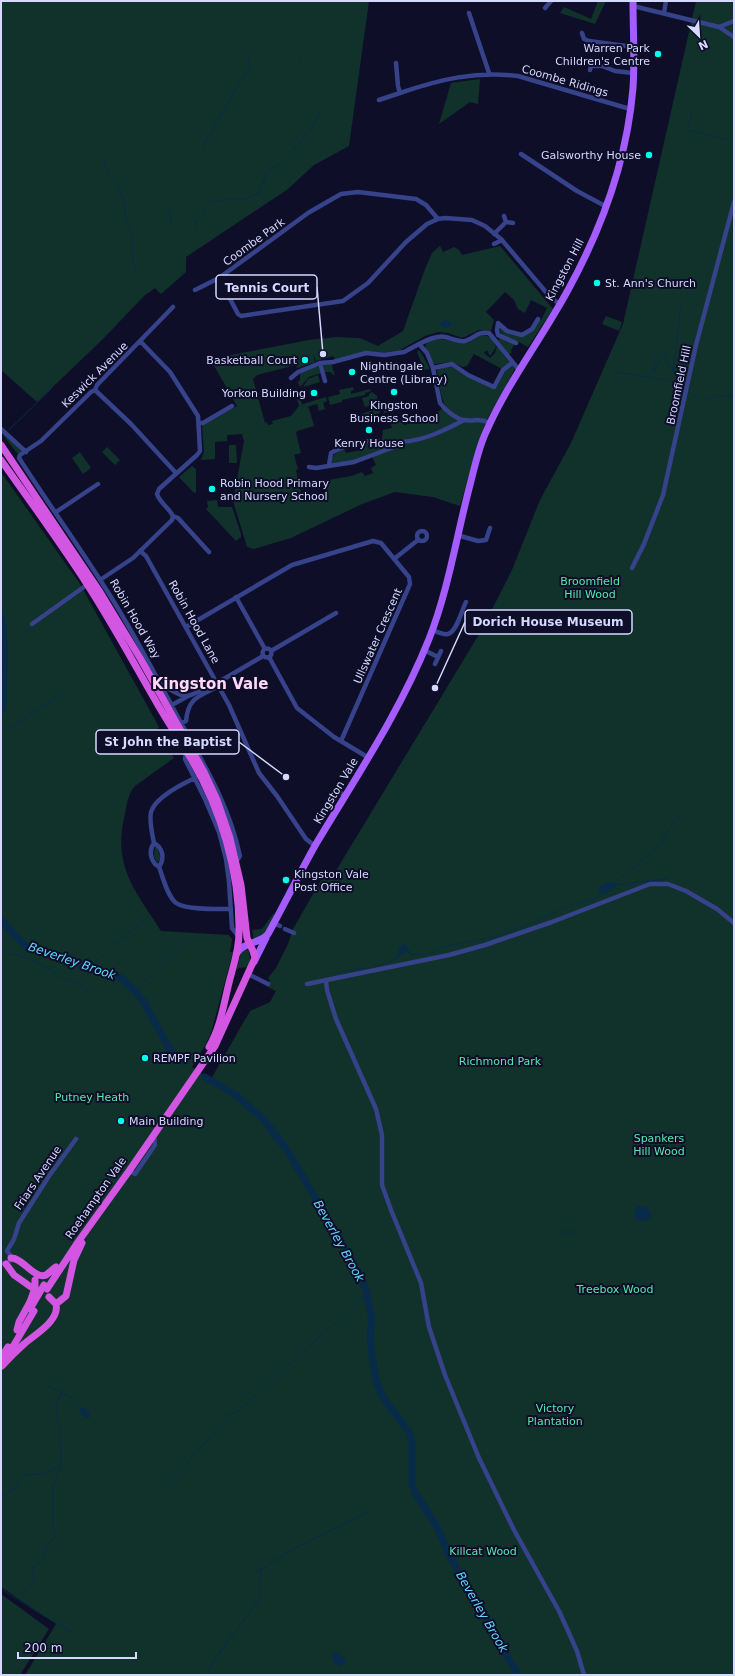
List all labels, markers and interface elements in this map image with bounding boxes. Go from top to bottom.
north arrow [679,16,719,56]
text: N [696,37,710,52]
place label: Warren Park Children's Centre [555,42,651,68]
marker: Warren Park Children's Centre [653,49,663,59]
street label: Coombe Ridings [520,62,610,100]
place label: Galsworthy House [541,149,641,162]
marker: Galsworthy House [644,150,654,160]
street label: Coombe Park [221,215,288,269]
street label: Kingston Hill [543,237,587,303]
callout: Tennis Court [216,275,317,299]
place label: St. Ann's Church [605,277,696,290]
marker: St. Ann's Church [592,278,602,288]
text: Tennis Court [225,281,310,295]
street label: Keswick Avenue [59,339,131,411]
street label: Broomfield Hill [664,344,694,426]
place label: Basketball Court [206,354,298,367]
marker: Basketball Court [300,355,310,365]
place label: Nightingale Centre (Library) [360,360,447,386]
marker: Nightingale Centre (Library) [347,367,357,377]
place label: Yorkon Building [221,387,306,400]
marker: Kingston Business School [389,387,399,397]
marker: Yorkon Building [309,388,319,398]
place label: Kingston Business School [350,399,438,425]
marker: Kenry House [364,425,374,435]
place label: Kenry House [334,437,404,450]
place label: Robin Hood Primary and Nursery School [220,477,330,503]
marker: Robin Hood Primary and Nursery School [207,484,217,494]
park label: Broomfield Hill Wood [560,575,620,601]
street label: Robin Hood Way [107,577,163,662]
street label: Robin Hood Lane [166,578,222,666]
street label: Ullswater Crescent [351,586,405,686]
callout: Dorich House Museum [465,610,632,634]
text: Dorich House Museum [472,615,624,629]
district label: Kingston Vale [152,675,268,693]
callout: St John the Baptist [96,730,239,754]
text: St John the Baptist [104,735,232,749]
street label: Kingston Vale [311,755,361,826]
place label: Kingston Vale Post Office [294,868,369,894]
marker: Kingston Vale Post Office [281,875,291,885]
water label: Beverley Brook [26,939,119,983]
place label: REMPF Pavilion [153,1052,236,1065]
marker: REMPF Pavilion [140,1053,150,1063]
park label: Richmond Park [459,1055,542,1068]
park label: Putney Heath [55,1091,129,1104]
place label: Main Building [129,1115,203,1128]
marker: Main Building [116,1116,126,1126]
park label: Spankers Hill Wood [633,1132,685,1158]
street label: Friars Avenue [12,1143,64,1213]
street label: Roehampton Vale [63,1154,129,1241]
water label: Beverley Brook [311,1198,368,1285]
park label: Treebox Wood [576,1283,653,1296]
park label: Victory Plantation [527,1402,583,1428]
park label: Killcat Wood [449,1545,517,1558]
water label: Beverley Brook [453,1569,511,1656]
scale bar [18,1634,136,1660]
text: 200 m [24,1641,62,1655]

